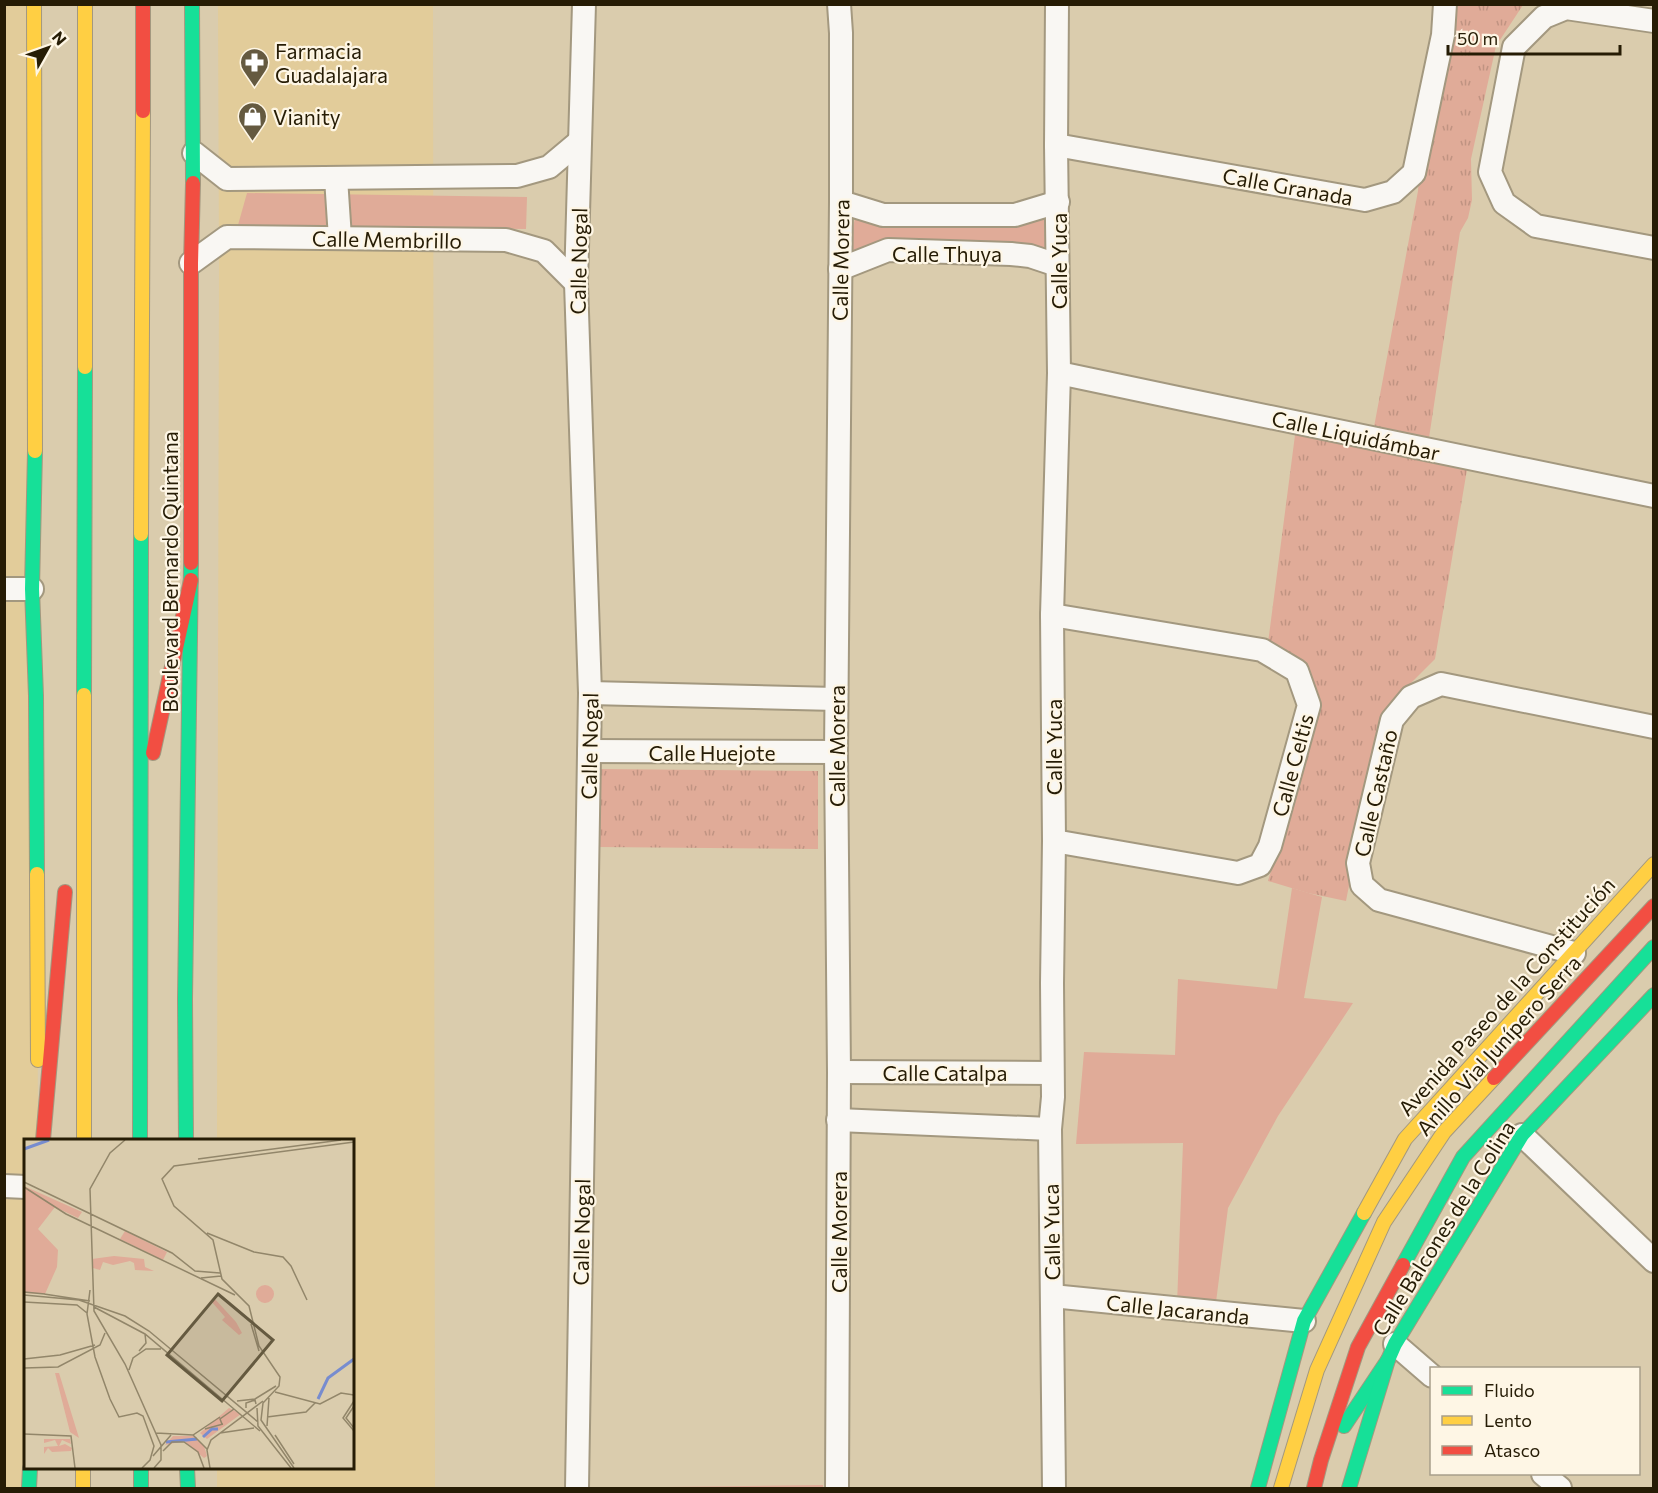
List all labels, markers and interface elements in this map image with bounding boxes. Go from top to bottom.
north arrow [18,18,78,78]
scale bar [1448,18,1620,56]
text: N [49,27,71,49]
text: 50 m [1457,27,1498,49]
place label: Farmacia Guadalajara [275,38,388,87]
pharmacy icon: Farmacia Guadalajara [238,46,270,88]
shop icon: Vianity [236,100,268,142]
place label: Vianity [273,104,341,129]
street label: Calle Granada [1221,162,1355,210]
street label: Calle Morera [826,199,854,321]
street label: Calle Nogal [565,207,591,315]
street label: Calle Yuca [1046,213,1071,309]
street label: Calle Membrillo [312,225,462,253]
street label: Calle Thuya [892,241,1002,266]
street label: Calle Liquidámbar [1270,405,1442,465]
street label: Boulevard Bernardo Quintana [157,431,182,713]
street label: Calle Morera [824,685,849,807]
street label: Calle Nogal [576,692,602,800]
street label: Calle Yuca [1041,699,1066,795]
street label: Calle Celtis [1266,711,1318,819]
street label: Calle Castaño [1348,727,1402,859]
street label: Calle Huejote [649,740,775,765]
street label: Avenida Paseo de la Constitución [1392,872,1620,1120]
street label: Anillo Vial Junípero Serra [1411,950,1585,1140]
street label: Calle Catalpa [883,1060,1007,1085]
street label: Calle Balcones de la Colina [1366,1116,1520,1340]
inset map [24,1139,354,1469]
street label: Calle Morera [826,1171,851,1293]
street label: Calle Nogal [568,1178,594,1286]
street label: Calle Yuca [1038,1183,1064,1281]
street label: Calle Jacaranda [1105,1289,1251,1329]
legend [1430,1367,1640,1475]
text: Fluido [1484,1379,1535,1401]
text: Lento [1484,1409,1532,1431]
text: Atasco [1484,1439,1540,1461]

